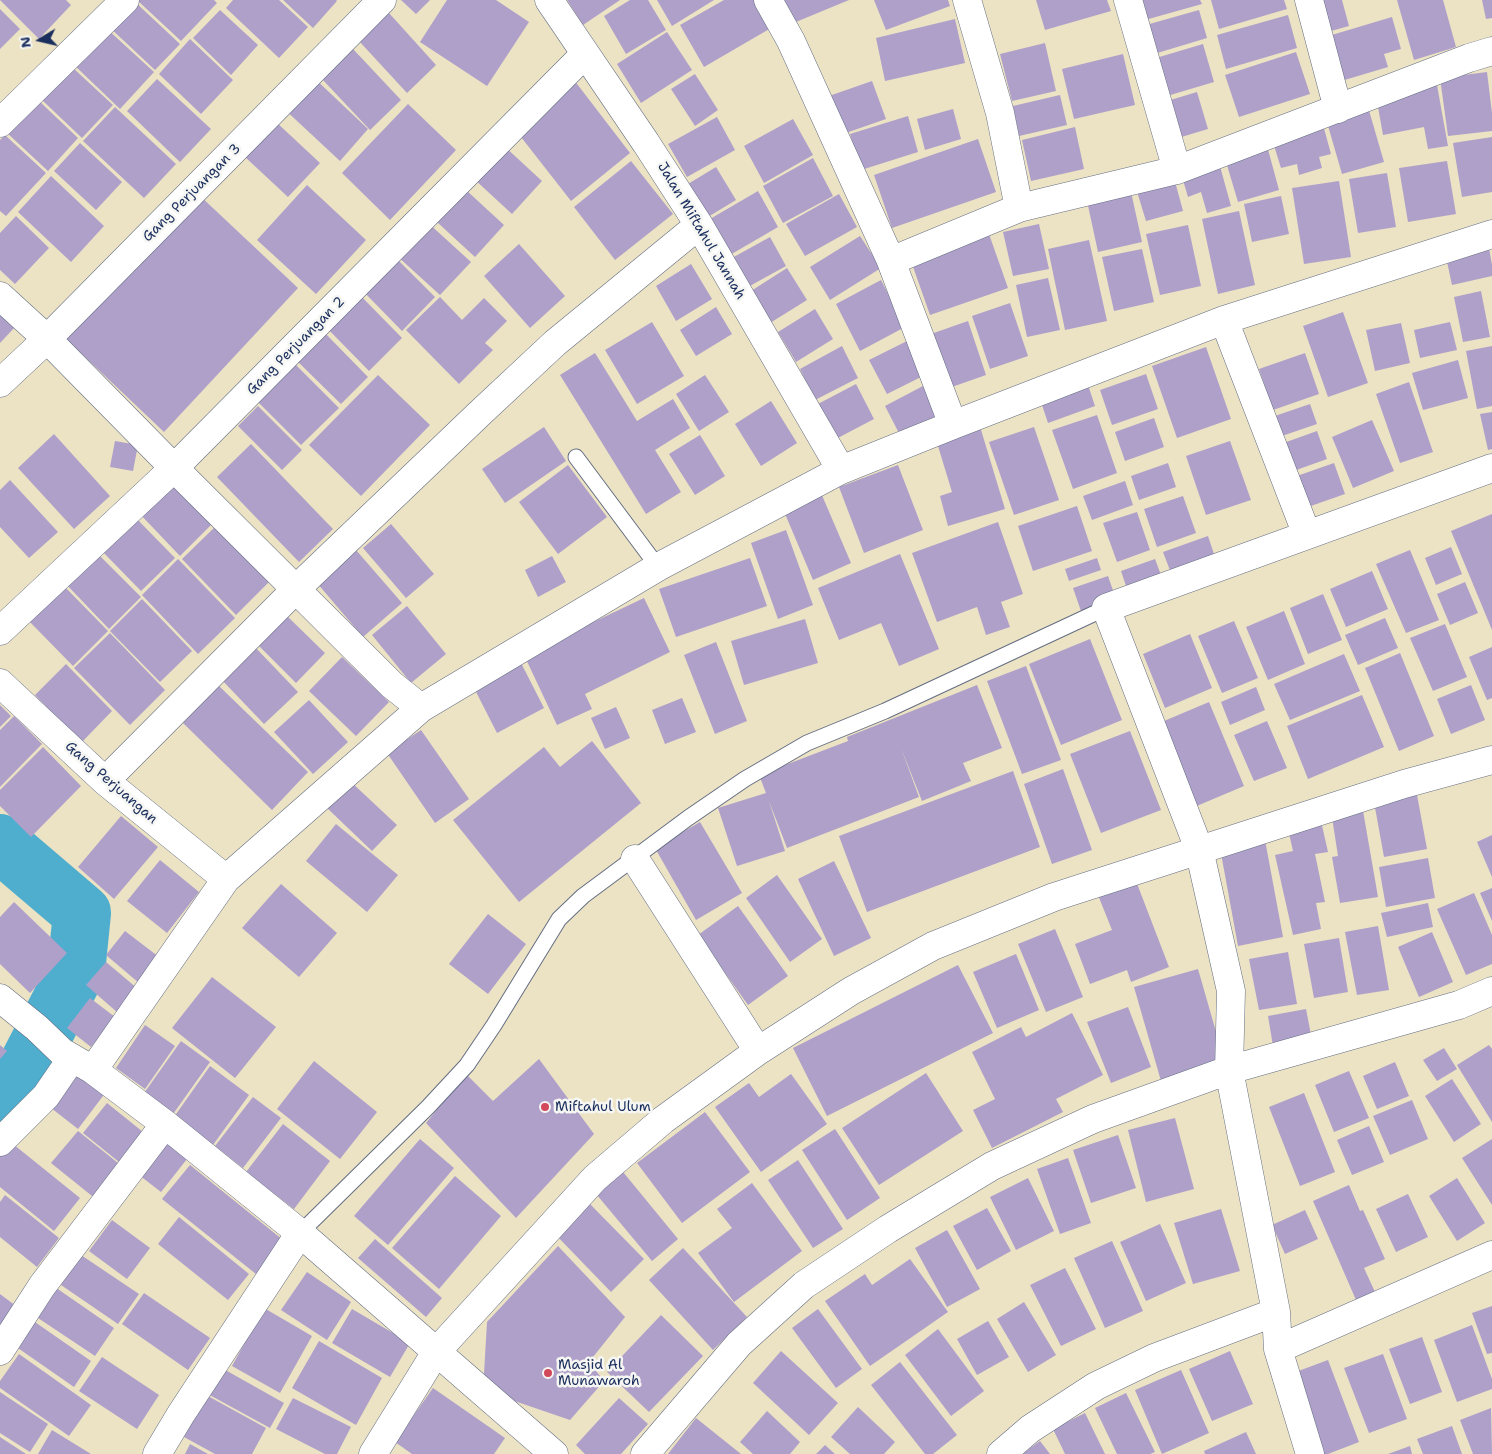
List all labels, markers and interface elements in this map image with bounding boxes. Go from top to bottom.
north arrow [15,15,65,65]
text: N [15,35,35,49]
street label: Gang Perjuangan 3 [139,140,245,246]
street label: Jalan Miftahul Jannah [653,159,749,303]
street label: Gang Perjuangan 2 [243,293,349,399]
street label: Gang Perjuangan [61,738,161,828]
place label: Miftahul Ulum [555,1099,651,1115]
marker: Miftahul Ulum [539,1101,551,1113]
place label: Masjid Al Munawaroh [558,1357,640,1390]
marker: Masjid Al Munawaroh [542,1367,554,1379]

